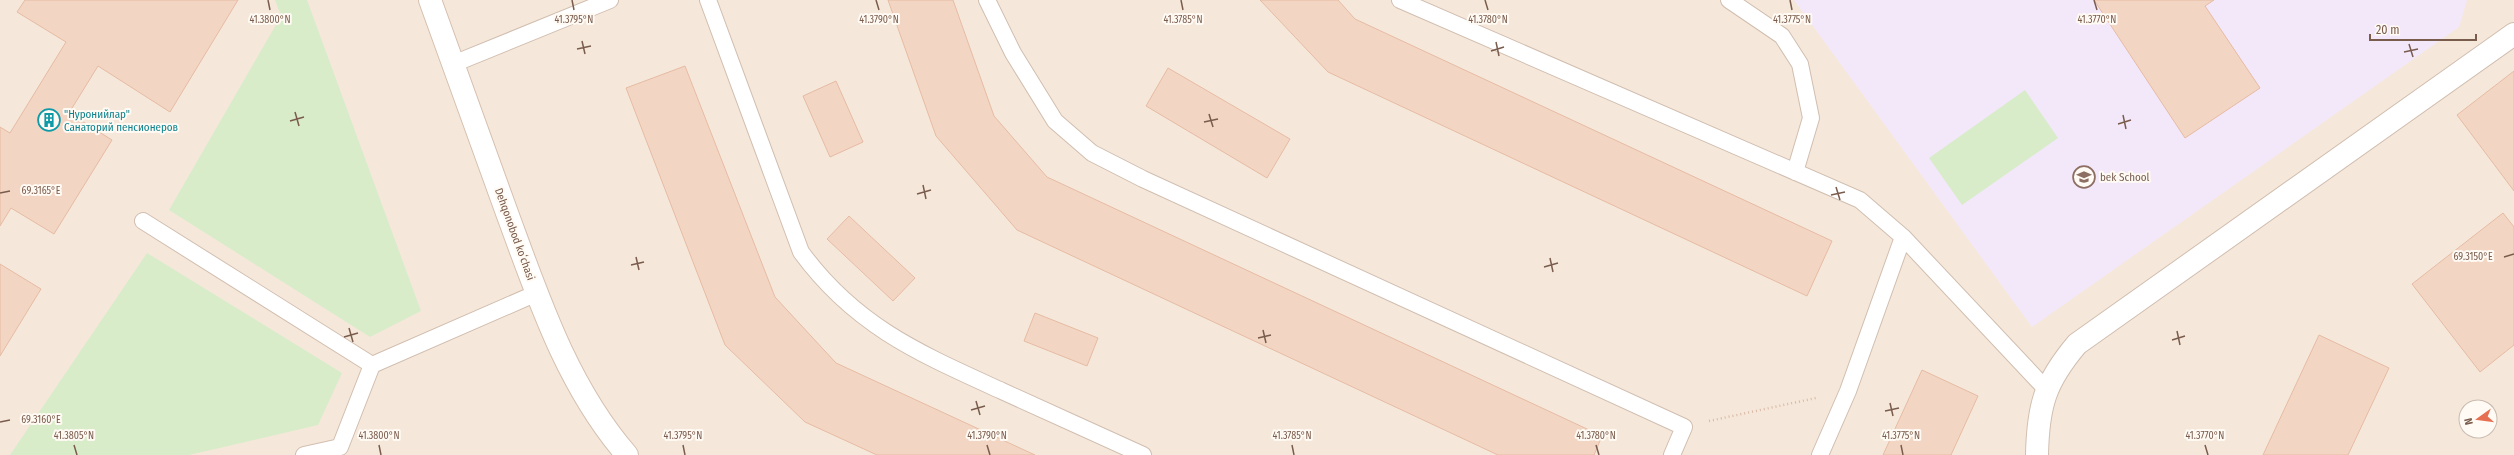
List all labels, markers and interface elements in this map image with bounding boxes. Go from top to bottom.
text: 41.3800°N [249,14,291,26]
text: 41.3795°N [555,14,593,26]
text: 41.3790°N [859,14,899,26]
text: 41.3785°N [1164,14,1202,26]
text: 41.3780°N [1468,14,1508,26]
text: 41.3775°N [1773,14,1811,26]
text: 41.3770°N [2078,14,2116,26]
scale bar [2370,16,2476,42]
text: 20 m [2376,23,2400,37]
building icon: "Нуронийлар" Санаторий пенсионеров [36,107,62,133]
place label: "Нуронийлар" Санаторий пенсионеров [64,108,178,134]
school or university icon: bek School [2071,164,2097,190]
place label: bek School [2100,171,2150,184]
text: 69.3165°E [22,185,61,197]
street label: Dehqonobod koʻchasi [492,186,537,282]
text: 69.3150°E [2453,251,2493,263]
north arrow [2458,399,2498,439]
text: 69.3160°E [21,414,61,426]
text: N [2462,417,2476,426]
text: 41.3805°N [54,430,94,442]
text: 41.3800°N [358,430,400,442]
text: 41.3795°N [664,430,702,442]
text: 41.3790°N [967,430,1007,442]
text: 41.3785°N [1273,430,1311,442]
text: 41.3780°N [1576,430,1616,442]
text: 41.3775°N [1882,430,1920,442]
text: 41.3770°N [2186,430,2224,442]

